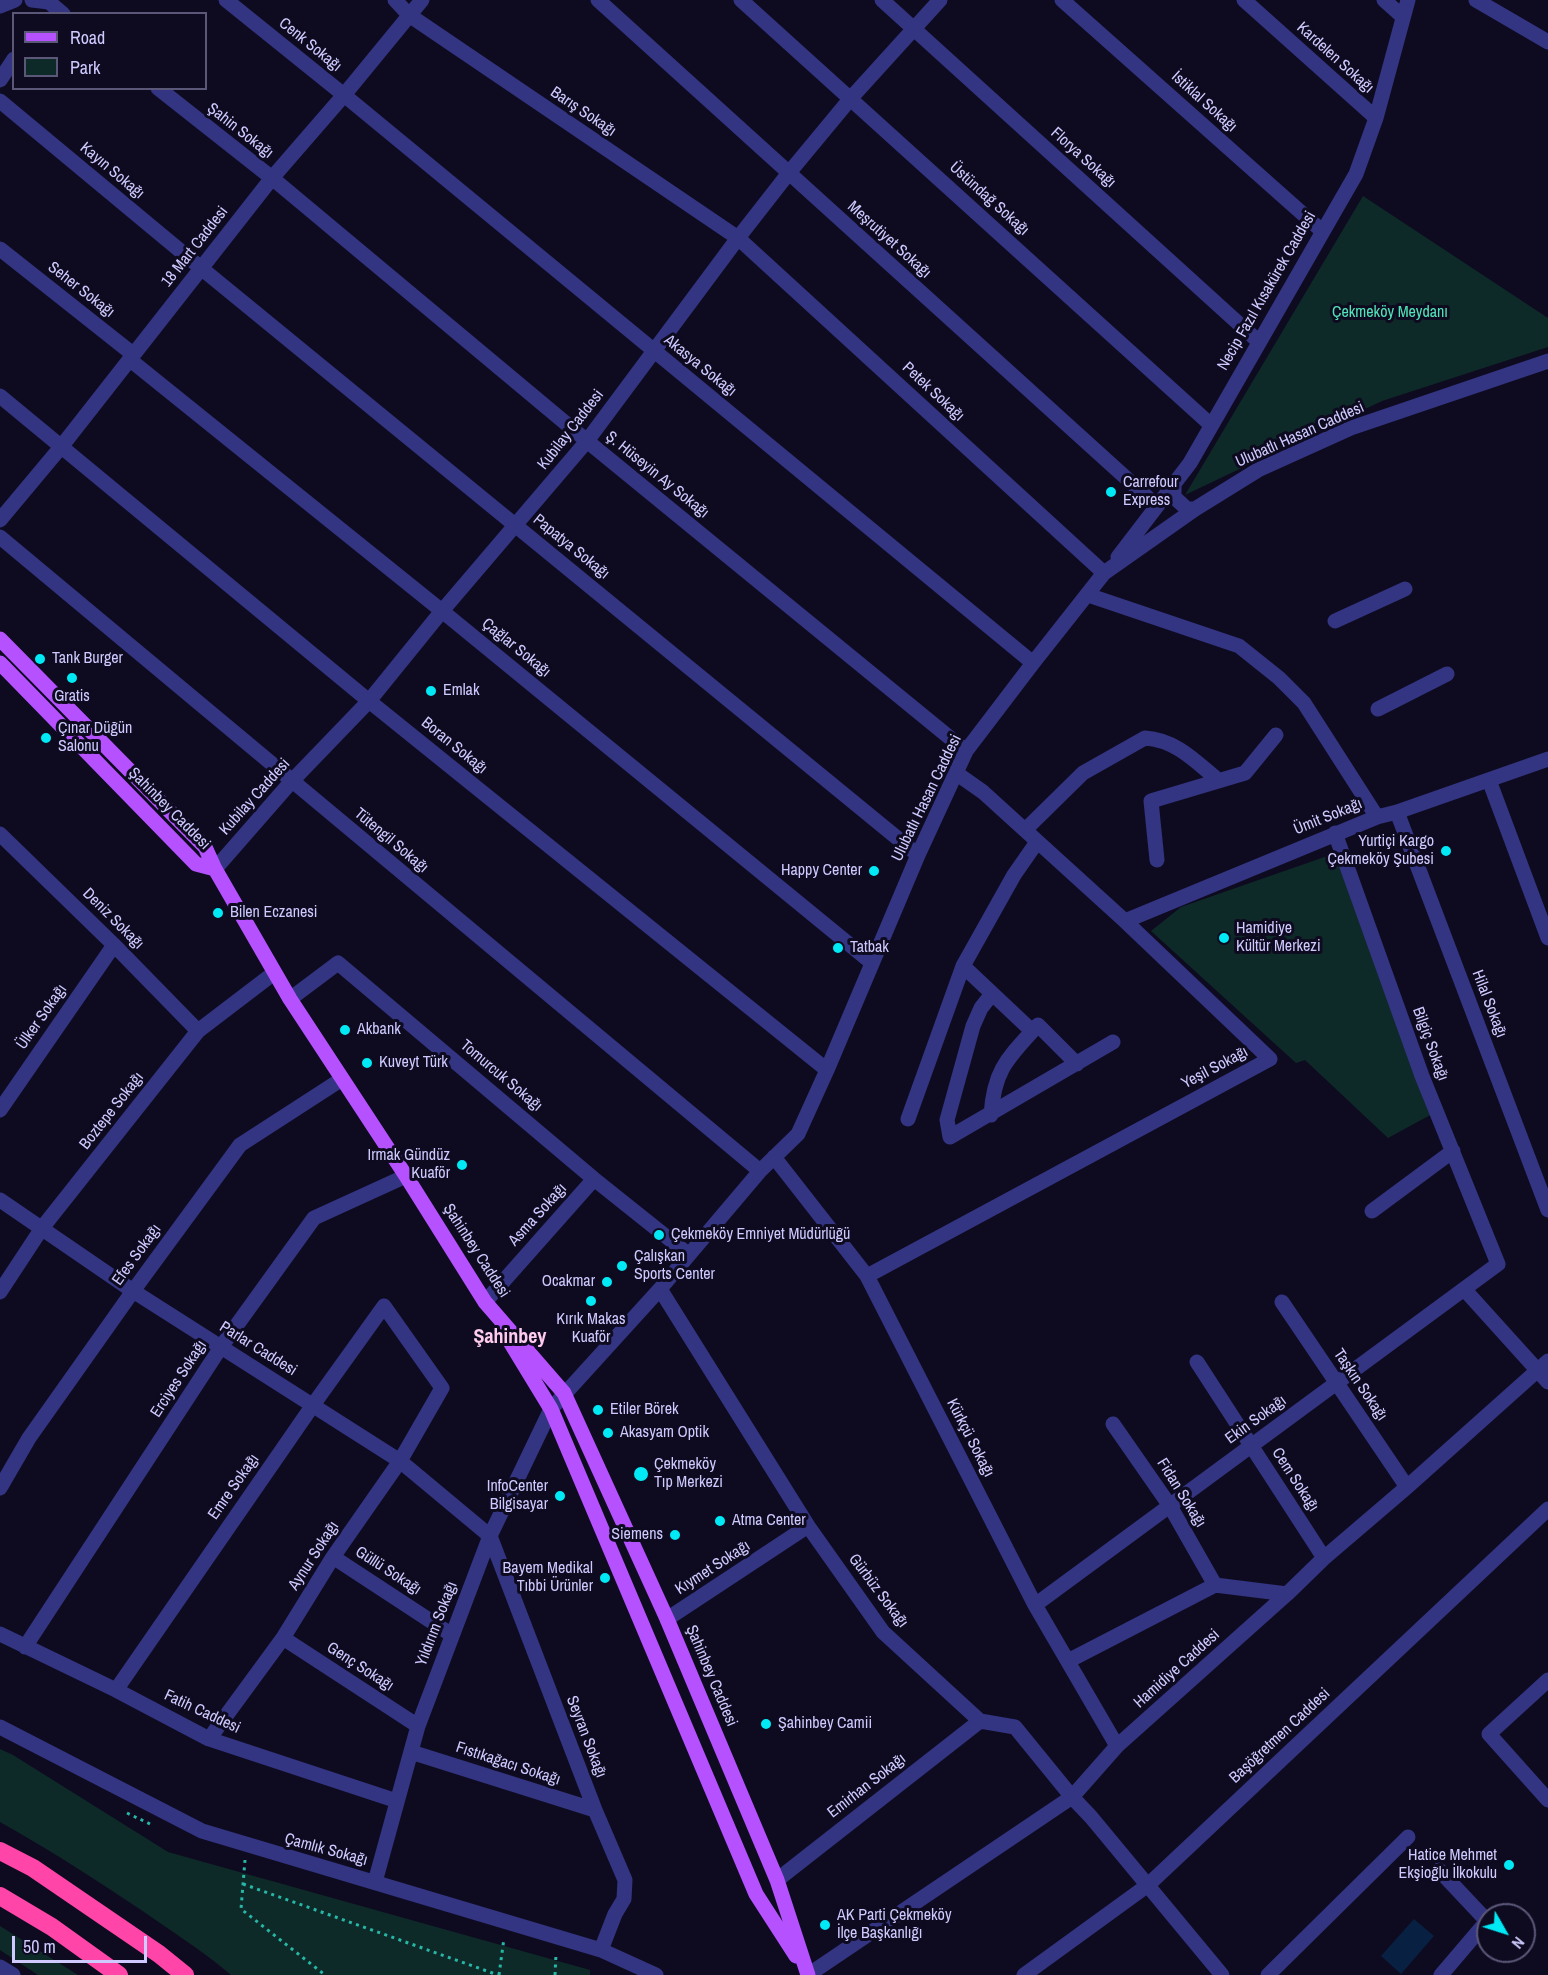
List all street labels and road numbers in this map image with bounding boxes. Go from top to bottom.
street label: Cenk Sokağı [275,14,345,76]
street label: Kardelen Sokağı [1293,18,1377,98]
street label: İstiklal Sokağı [1167,68,1241,136]
street label: Barış Sokağı [546,83,620,141]
street label: Şahin Sokağı [203,99,277,163]
street label: Florya Sokağı [1046,124,1120,192]
street label: Kayın Sokağı [76,139,148,203]
street label: Üstündağ Sokağı [945,158,1033,240]
street label: Meşrutiyet Sokağı [843,197,935,283]
street label: 18 Mart Caddesi [158,203,232,291]
street label: Necip Fazıl Kısakürek Caddesi [1214,208,1320,374]
street label: Seher Sokağı [44,258,118,322]
street label: Akasya Sokağı [660,331,740,401]
street label: Petek Sokağı [898,358,968,426]
street label: Kubilay Caddesi [534,386,608,474]
street label: Ulubatlı Hasan Caddesi [1233,398,1367,472]
street label: Ş. Hüseyin Ay Sokağı [601,427,713,523]
street label: Papatya Sokağı [529,510,613,584]
street label: Çağlar Sokağı [478,614,554,682]
street label: Boran Sokağı [417,714,491,778]
street label: Ulubatlı Hasan Caddesi [888,732,966,864]
street label: Kubilay Caddesi [216,755,294,839]
street label: Şahinbey Caddesi [124,764,214,854]
street label: Ümit Sokağı [1291,795,1365,839]
street label: Tütengil Sokağı [350,804,432,878]
street label: Deniz Sokağı [78,884,148,954]
street label: Hilal Sokağı [1467,968,1511,1040]
street label: Ülker Sokağı [13,981,71,1053]
street label: Bilgiç Sokağı [1408,1004,1452,1084]
street label: Tomurcuk Sokağı [456,1036,546,1116]
street label: Yeşil Sokağı [1178,1042,1252,1094]
street label: Boztepe Sokağı [76,1069,148,1153]
street label: Asma Sokağı [505,1180,571,1250]
street label: Şahinbey Caddesi [439,1201,513,1301]
street label: Efes Sokağı [108,1221,166,1289]
street label: Parlar Caddesi [216,1318,300,1380]
street label: Erciyes Sokağı [147,1337,211,1421]
street label: Taşkın Sokağı [1329,1345,1391,1425]
street label: Ekin Sokağı [1222,1391,1290,1449]
street label: Kürkçü Sokağı [942,1396,998,1480]
street label: Cem Sokağı [1267,1444,1323,1516]
street label: Emre Sokağı [204,1450,264,1524]
street label: Fidan Sokağı [1152,1455,1210,1531]
street label: Aynur Sokağı [285,1518,343,1594]
street label: Kıymet Sokağı [672,1537,754,1599]
street label: Güllü Sokağı [351,1542,425,1600]
street label: Gürbüz Sokağı [844,1550,912,1632]
street label: Yıldırım Sokağı [412,1579,462,1669]
street label: Şahinbey Caddesi [681,1623,741,1729]
street label: Hamidiye Caddesi [1130,1626,1224,1712]
street label: Genç Sokağı [323,1638,397,1696]
street label: Başöğretmen Caddesi [1226,1684,1334,1788]
street label: Fatih Caddesi [161,1686,243,1738]
street label: Seyran Sokağı [562,1693,610,1781]
street label: Fıstıkağacı Sokağı [453,1738,563,1790]
street label: Emirhan Sokağı [824,1749,910,1823]
street label: Çamlık Sokağı [282,1830,370,1870]

